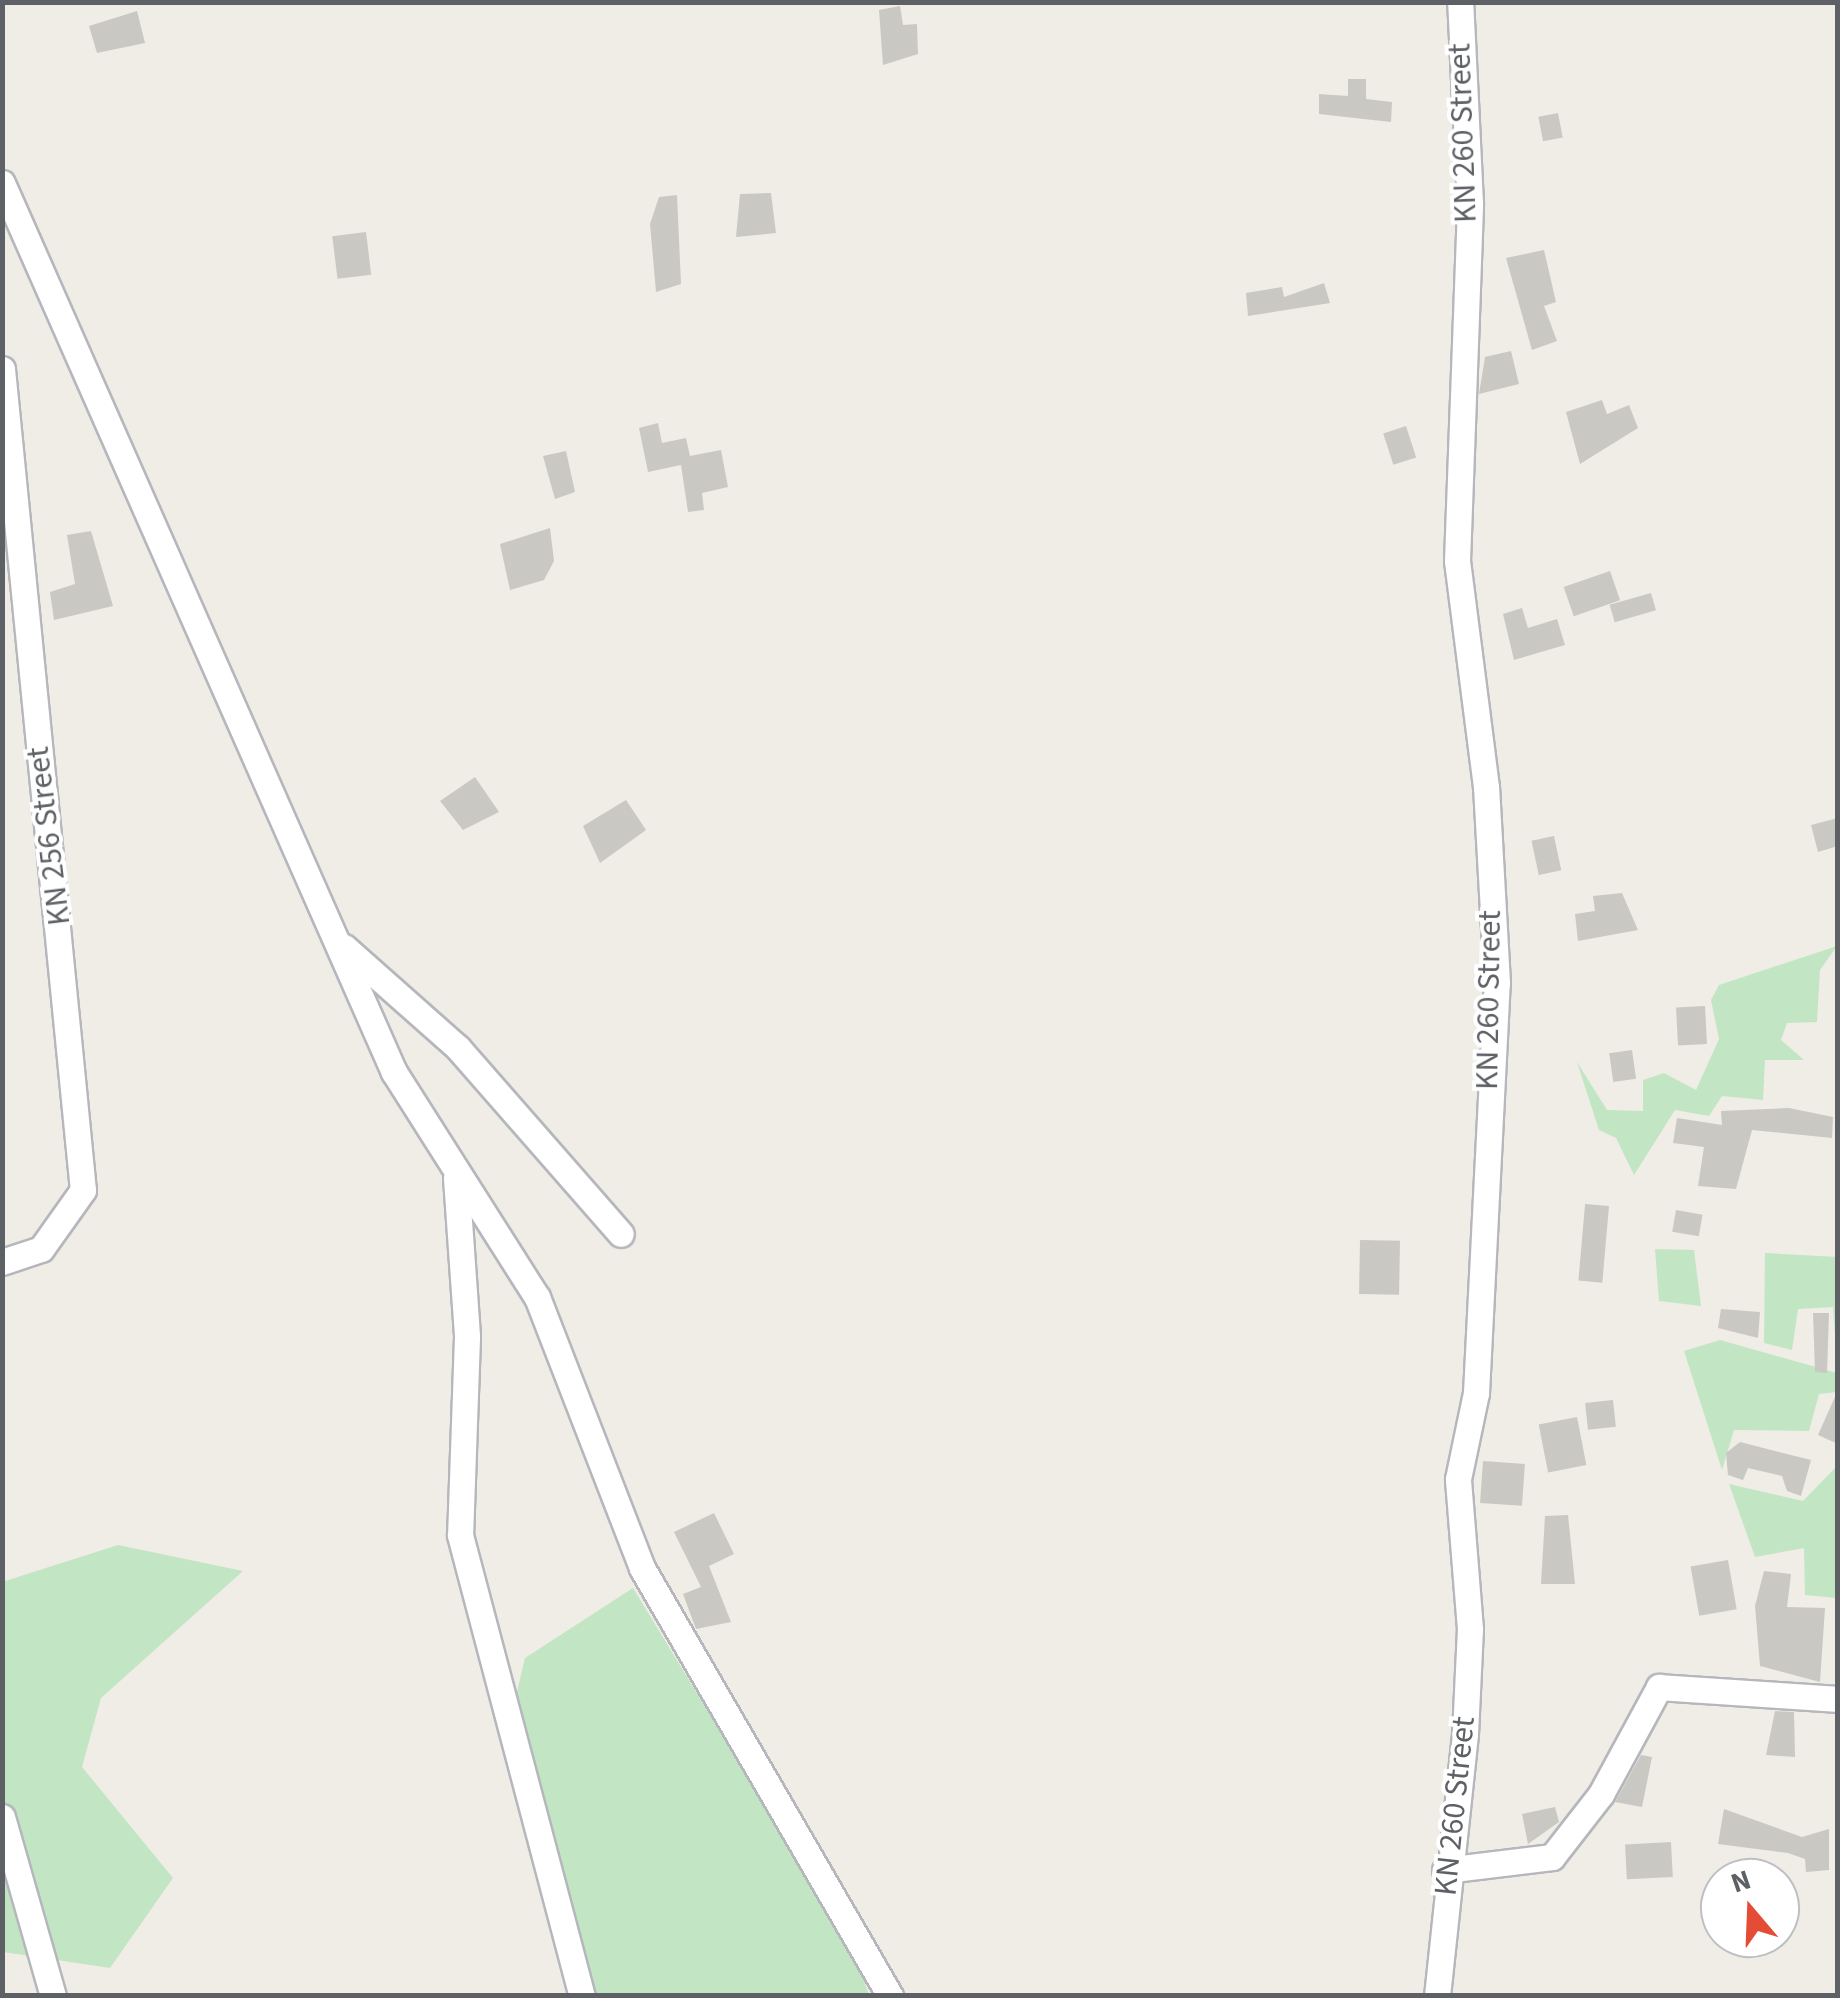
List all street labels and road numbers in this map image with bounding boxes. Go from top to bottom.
street label: KN 260 Street [1441,42,1485,224]
street label: KN 256 Street [19,744,79,928]
street label: KN 260 Street [1468,910,1510,1090]
street label: KN 260 Street [1427,1715,1483,1897]

